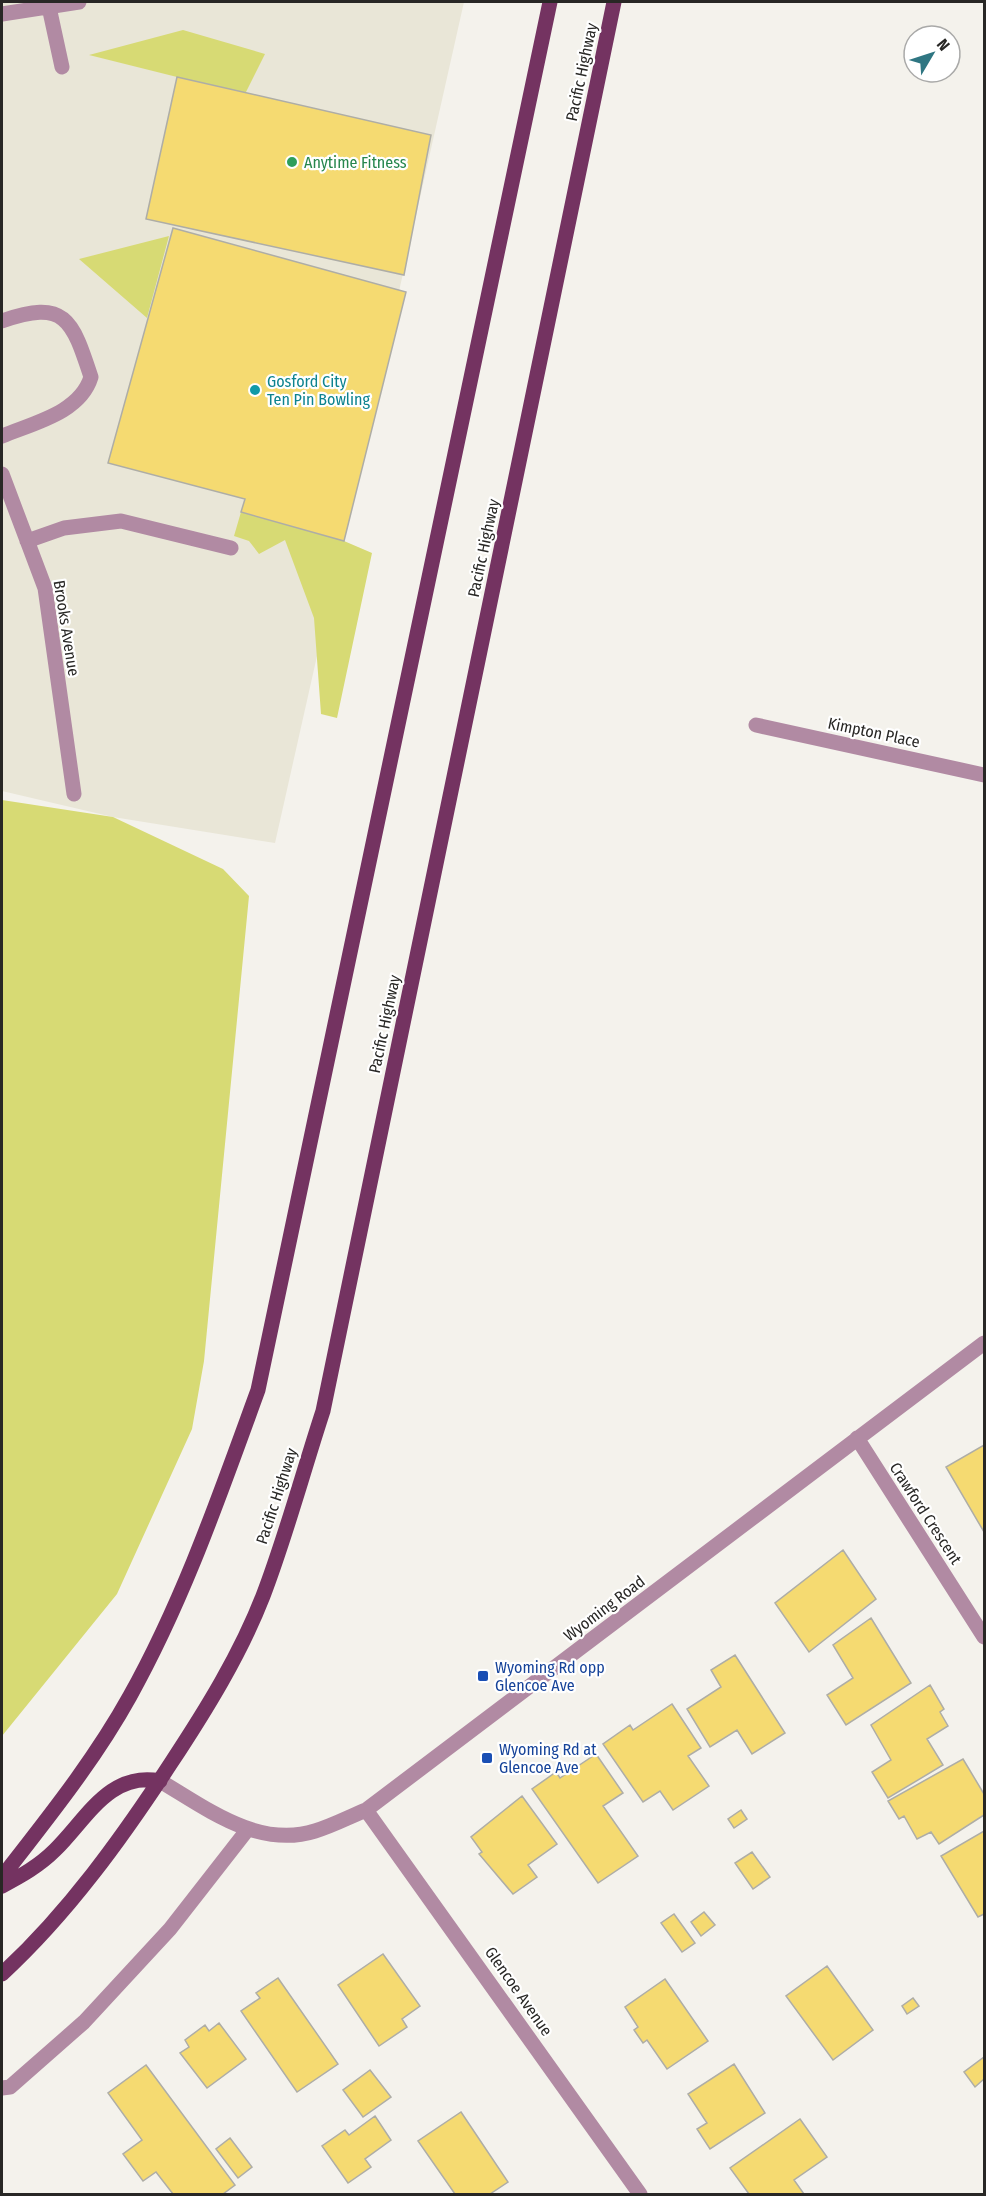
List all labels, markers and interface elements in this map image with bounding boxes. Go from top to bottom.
street label: Pacific Highway [562,20,601,123]
north arrow [902,24,962,84]
text: N [933,35,954,55]
place label: Anytime Fitness [304,153,407,172]
marker: Anytime Fitness [285,155,299,169]
place label: Gosford City Ten Pin Bowling [267,372,371,409]
marker: Gosford City Ten Pin Bowling [248,383,262,397]
street label: Pacific Highway [464,496,503,599]
street label: Brooks Avenue [50,579,83,677]
street label: Kimpton Place [826,713,922,752]
street label: Pacific Highway [365,972,404,1075]
street label: Pacific Highway [252,1445,301,1547]
street label: Crawford Crescent [886,1459,966,1568]
street label: Wyoming Road [560,1572,649,1645]
place label: Wyoming Rd opp Glencoe Ave [495,1658,605,1695]
marker: Wyoming Rd opp Glencoe Ave [476,1669,490,1683]
place label: Wyoming Rd at Glencoe Ave [499,1740,597,1777]
marker: Wyoming Rd at Glencoe Ave [480,1751,494,1765]
street label: Glencoe Avenue [481,1943,556,2040]

